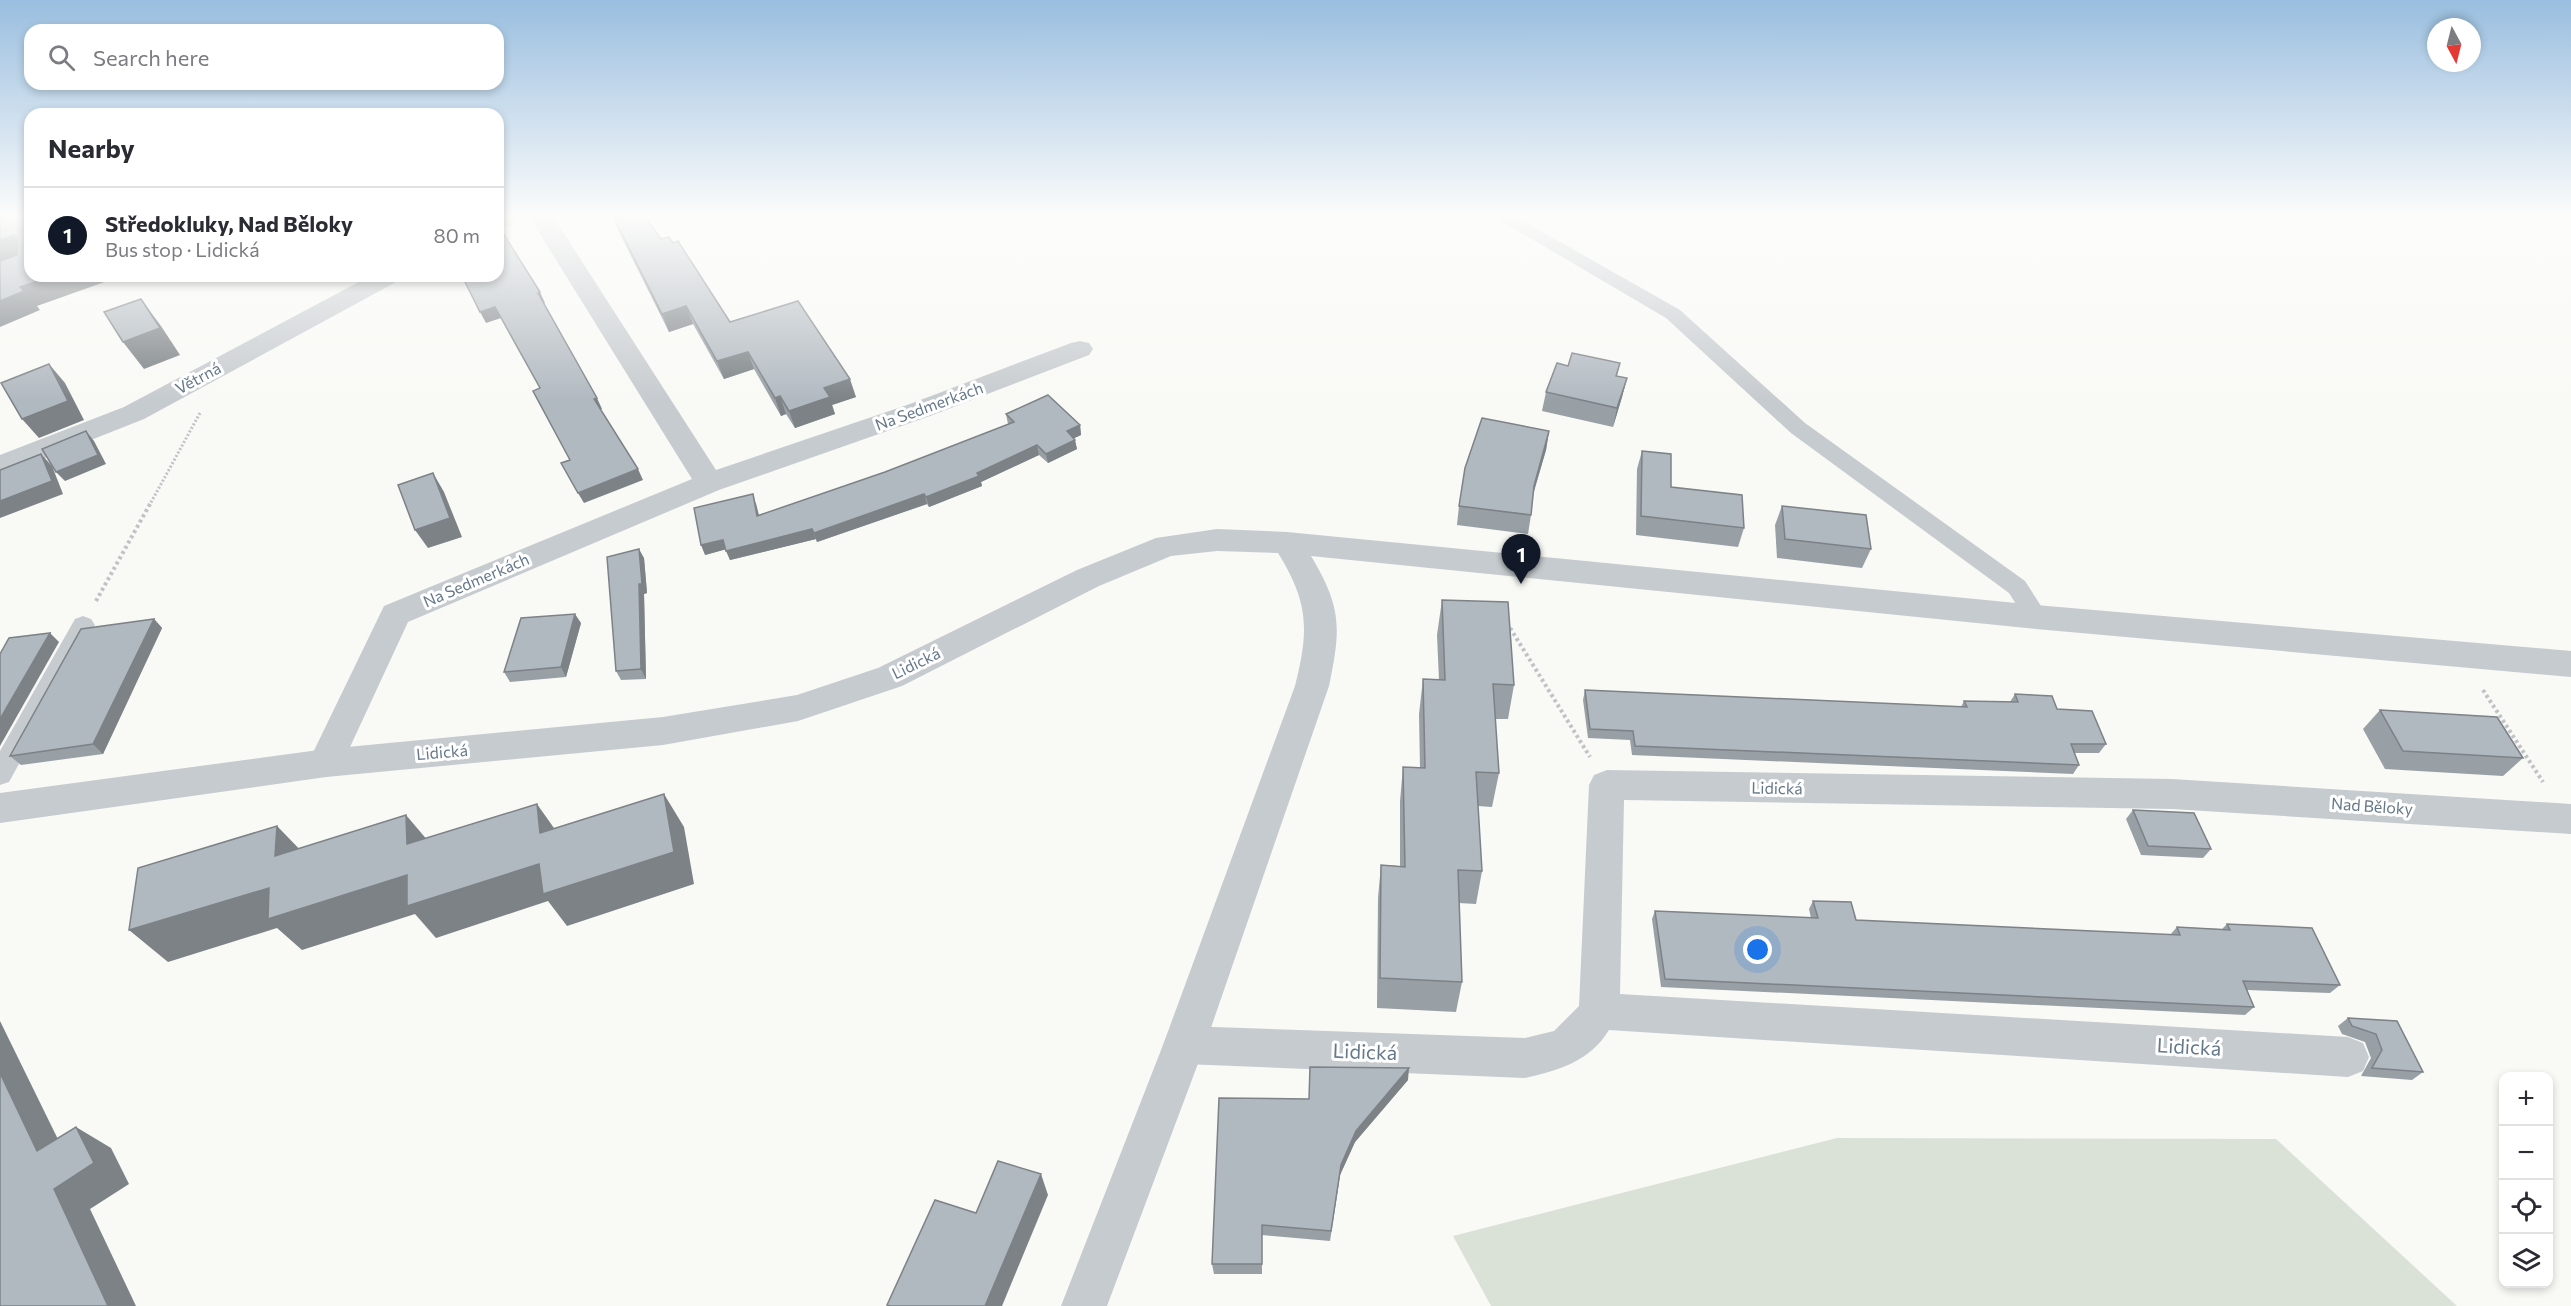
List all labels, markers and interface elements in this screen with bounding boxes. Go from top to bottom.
north arrow [2427,18,2481,72]
search box [24,24,504,90]
icon: search [45,41,78,74]
text: Search here [93,44,209,71]
text: Nearby [48,132,135,163]
text: Středokluky, Nad Běloky [105,210,353,237]
text: 1 [63,223,72,247]
text: 80 m [434,223,480,247]
text: Bus stop · Lidická [105,237,260,261]
street label: Větrná [172,358,224,397]
street label: Na Sedmerkách [872,377,985,434]
pin: 1 [1502,534,1540,584]
street label: Na Sedmerkách [420,549,532,610]
street label: Lidická [888,643,943,682]
street label: Lidická [415,740,468,763]
street label: Lidická [1751,778,1803,797]
street label: Nad Běloky [2330,793,2414,818]
your location [1743,935,1772,964]
street label: Lidická [2156,1032,2222,1060]
street label: Lidická [1332,1038,1398,1064]
map controls [2499,1072,2553,1288]
button: + [2499,1072,2553,1126]
button: − [2499,1126,2553,1180]
button: locate [2499,1180,2553,1234]
button: layers [2499,1234,2553,1288]

